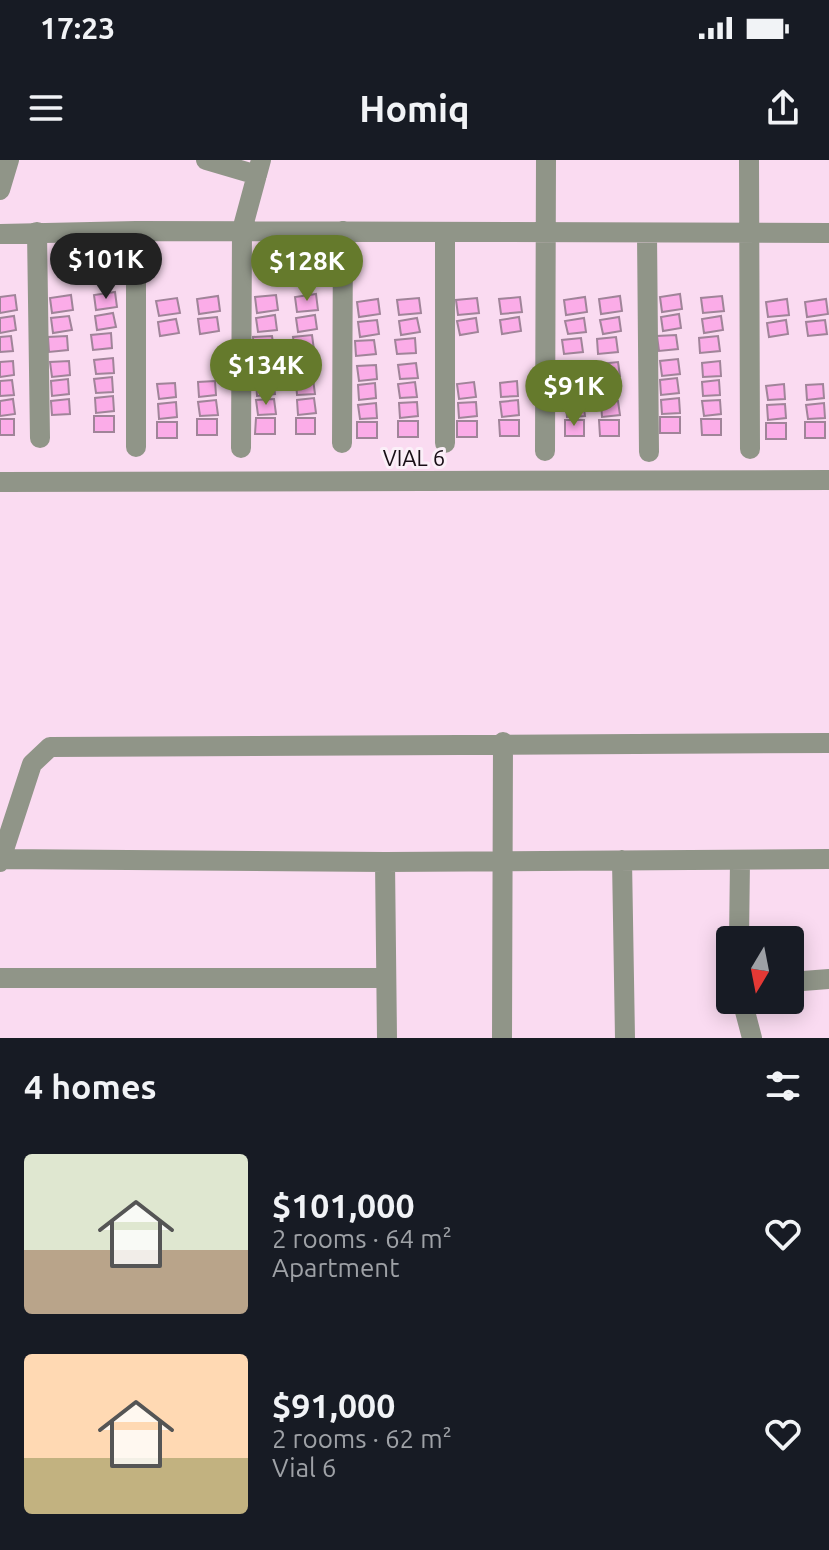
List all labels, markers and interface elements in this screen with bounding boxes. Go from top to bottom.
text: 17:23 [40,11,115,45]
icon: menu [24,86,68,130]
icon: share [761,86,805,130]
text: Homiq [359,88,470,129]
pin: $101K [50,233,162,301]
pin: $128K [251,235,363,303]
text: $101K [68,244,144,273]
text: $128K [269,246,345,275]
pin: $134K [210,339,322,407]
text: $134K [228,350,304,379]
pin: $91K [527,360,621,428]
text: $91K [543,371,605,400]
street label: VIAL 6 [383,445,445,470]
north arrow [716,926,804,1014]
map controls [716,926,804,1014]
icon: filters [761,1064,805,1108]
text: 4 homes [24,1067,157,1105]
icon: home [88,1186,184,1282]
text: $101,000 [272,1186,415,1224]
icon: heart [761,1212,805,1256]
text: 2 rooms · 64 m² [272,1224,452,1253]
text: Apartment [272,1253,399,1282]
icon: home [88,1386,184,1482]
text: $91,000 [272,1386,395,1424]
icon: heart [761,1412,805,1456]
text: 2 rooms · 62 m² [272,1424,452,1453]
text: Vial 6 [272,1453,336,1482]

